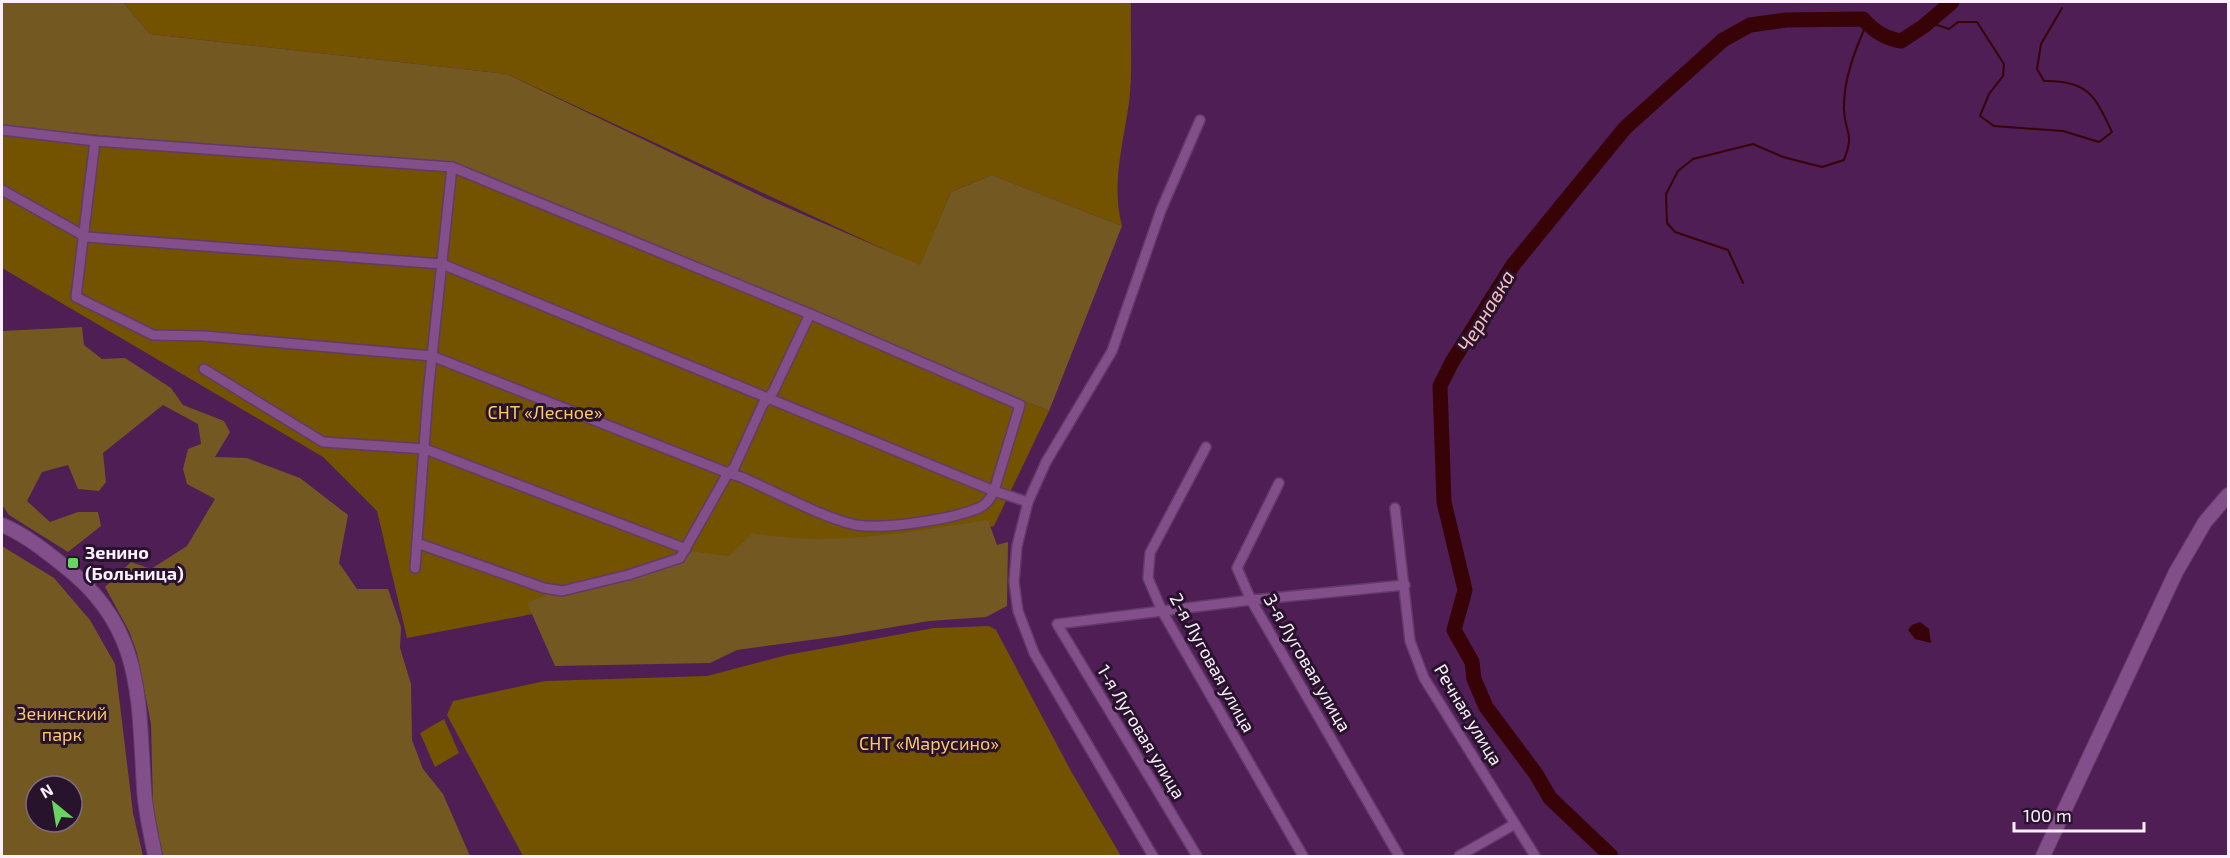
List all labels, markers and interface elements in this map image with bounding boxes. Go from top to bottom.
water label: Чернавка [1451,265,1519,356]
park label: СНТ «Лесное» [488,401,602,423]
place label: Зенино (Больница) [85,541,184,584]
marker: Зенино (Больница) [66,556,80,570]
street label: 2-я Луговая улица [1166,589,1260,736]
street label: 3-я Луговая улица [1259,590,1356,735]
street label: 1-я Луговая улица [1093,660,1191,803]
street label: Речная улица [1430,660,1508,769]
park label: Зенинский парк [17,702,107,745]
park label: СНТ «Марусино» [859,732,999,754]
north arrow [24,774,84,834]
text: N [36,779,56,802]
scale bar [2014,795,2144,833]
text: 100 m [2023,804,2072,826]

